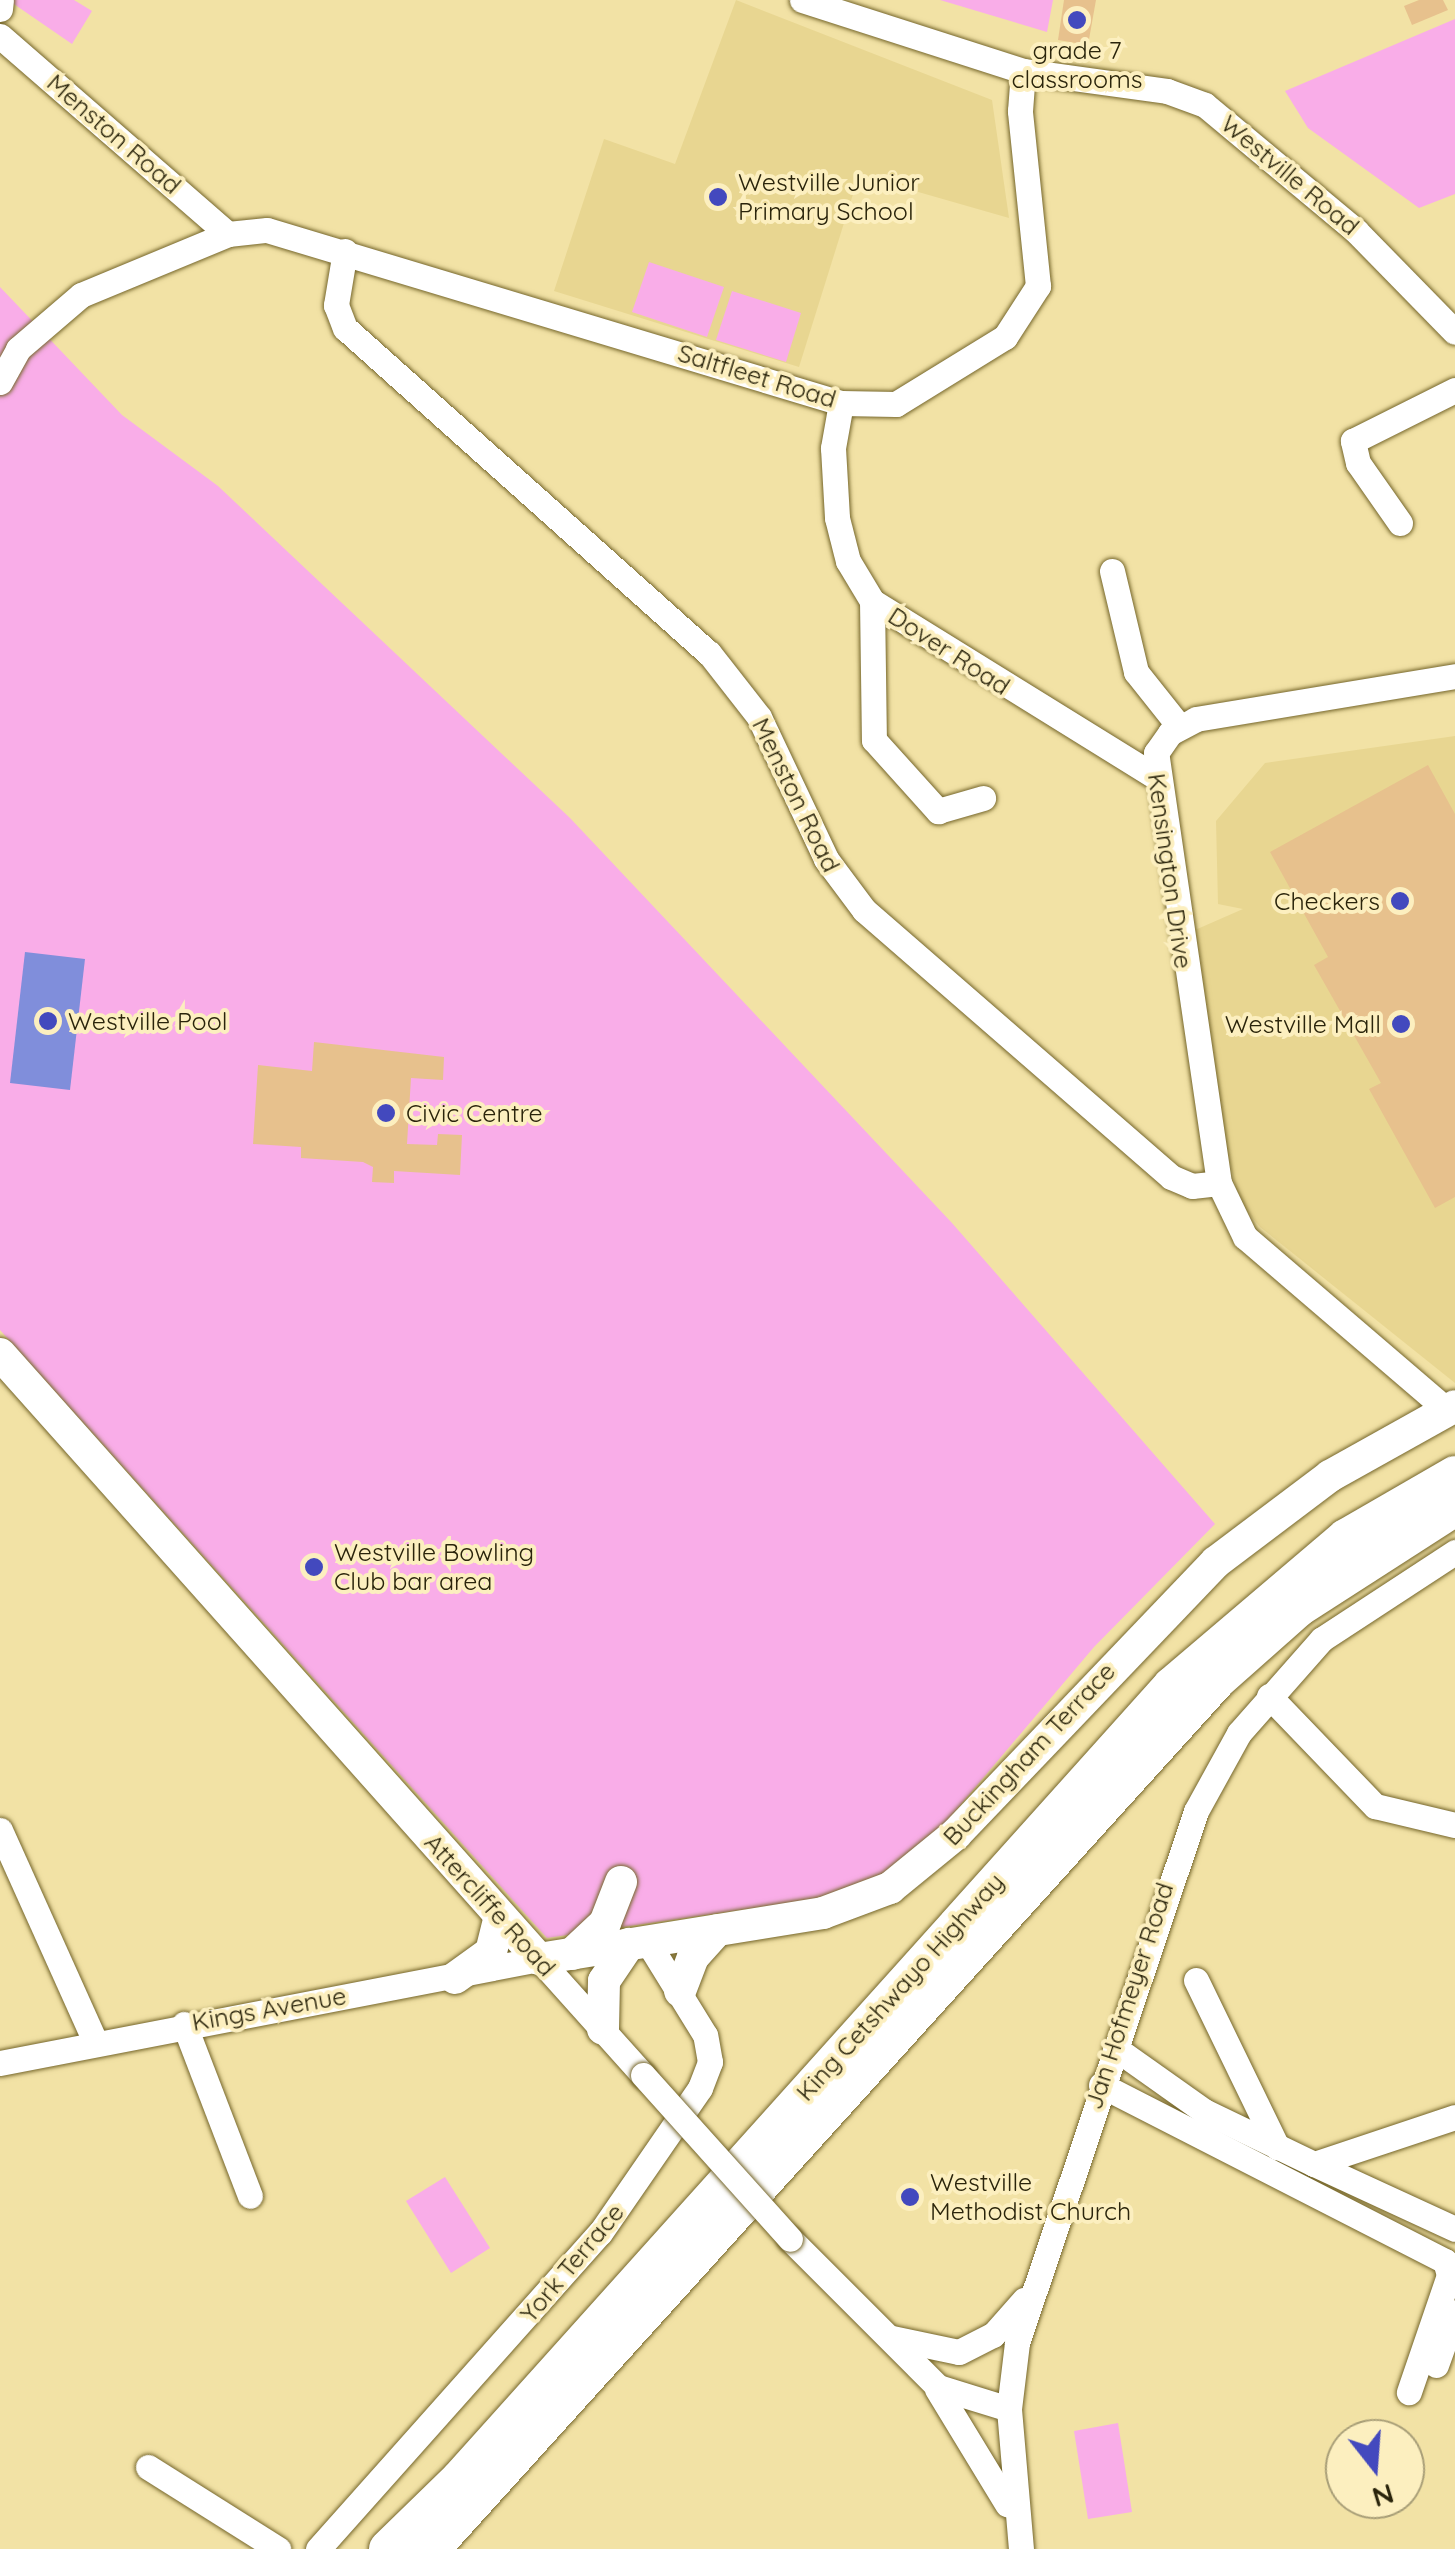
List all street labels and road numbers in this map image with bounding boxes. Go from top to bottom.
street label: Menston Road [41,68,187,200]
street label: Westville Road [1215,109,1365,241]
street label: Saltfleet Road [674,338,840,414]
street label: Dover Road [883,601,1015,701]
street label: Menston Road [746,713,846,877]
street label: Kensington Drive [1141,771,1199,971]
street label: Buckingham Terrace [937,1657,1121,1851]
street label: Attercliffe Road [418,1828,562,1982]
street label: King Cetshwayo Highway [790,1867,1010,2107]
street label: Jan Hofmeyer Road [1078,1879,1180,2113]
street label: Kings Avenue [190,1981,348,2037]
street label: York Terrace [514,2198,630,2328]

